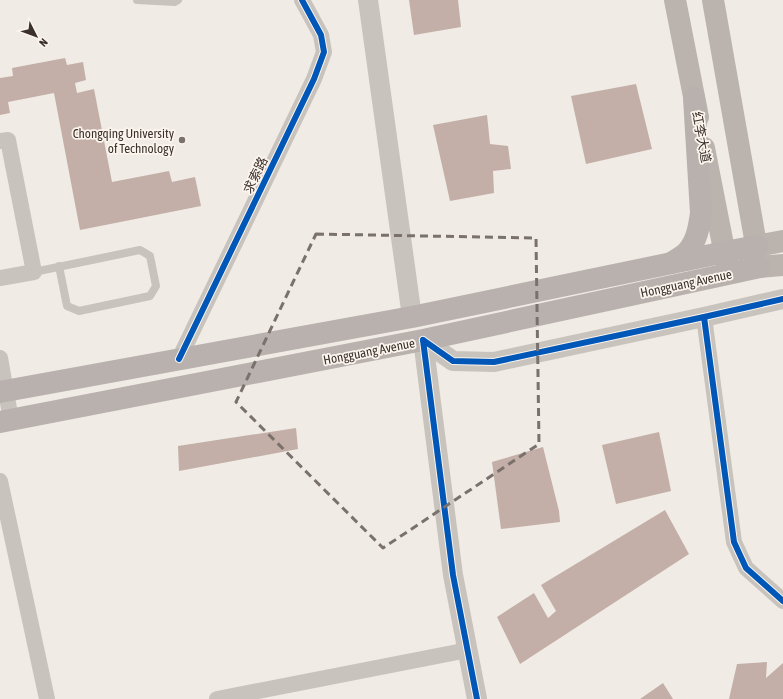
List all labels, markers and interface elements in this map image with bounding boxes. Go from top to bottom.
north arrow [16,16,56,56]
text: N [37,36,50,49]
street label: 红李大道 [689,110,714,164]
place label: Chongqing University of Technology [73,126,175,156]
marker: Chongqing University of Technology [177,135,187,145]
street label: 求索路 [240,154,271,196]
street label: Hongguang Avenue [639,266,733,300]
street label: Hongguang Avenue [322,335,416,368]

